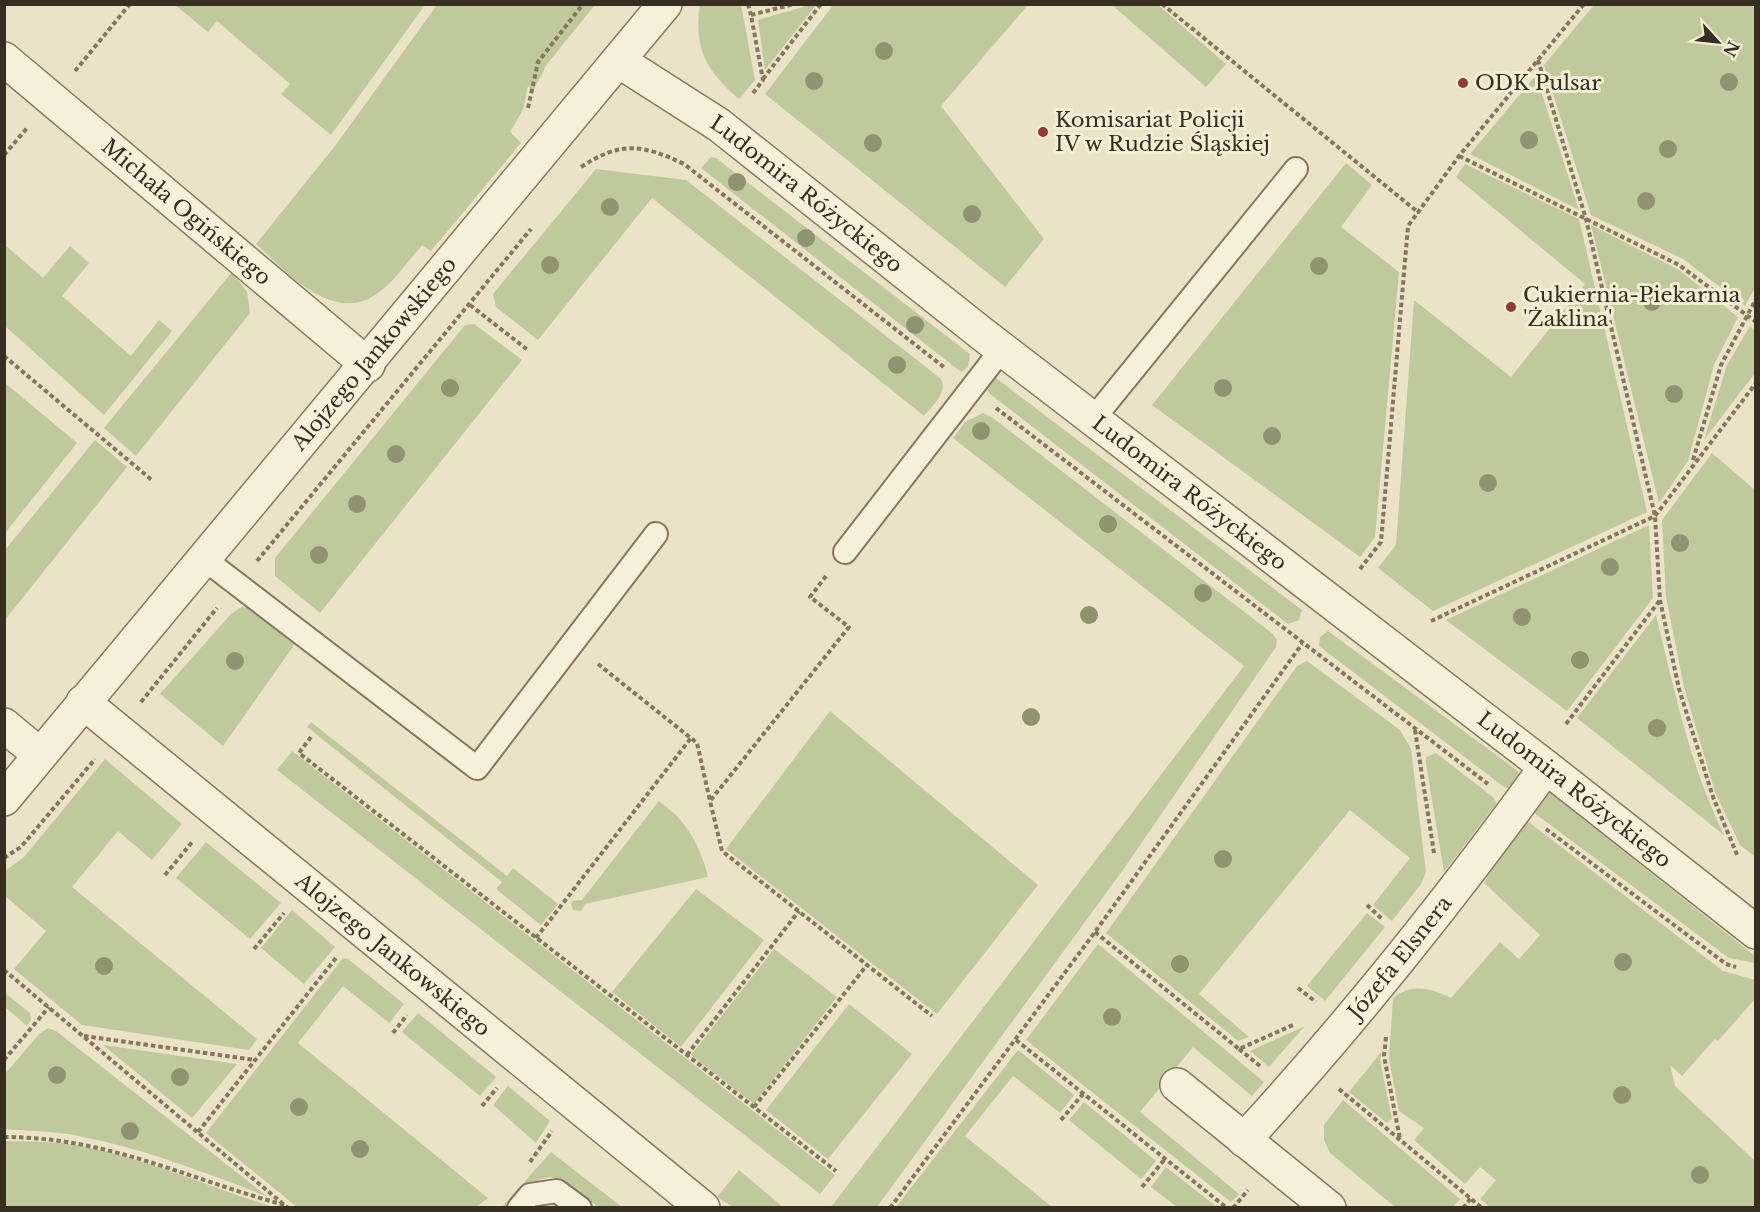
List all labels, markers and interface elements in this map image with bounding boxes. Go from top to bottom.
north arrow [1688,12,1748,72]
text: N [1719,38,1744,60]
place label: ODK Pulsar [1475,70,1601,96]
marker: ODK Pulsar [1456,76,1470,90]
place label: Komisariat Policji IV w Rudzie Śląskiej [1055,107,1270,157]
street label: Ludomira Różyckiego [705,110,908,279]
marker: Komisariat Policji IV w Rudzie Śląskiej [1036,125,1050,139]
street label: Michała Ogińskiego [96,133,276,291]
street label: Alojzego Jankowskiego [286,252,462,457]
place label: Cukiernia-Piekarnia 'Żaklina' [1523,282,1741,332]
marker: Cukiernia-Piekarnia 'Żaklina' [1504,300,1518,314]
street label: Ludomira Różyckiego [1087,410,1292,576]
street label: Ludomira Różyckiego [1472,706,1676,873]
street label: Alojzego Jankowskiego [289,867,496,1042]
street label: Józefa Elsnera [1340,890,1458,1027]

